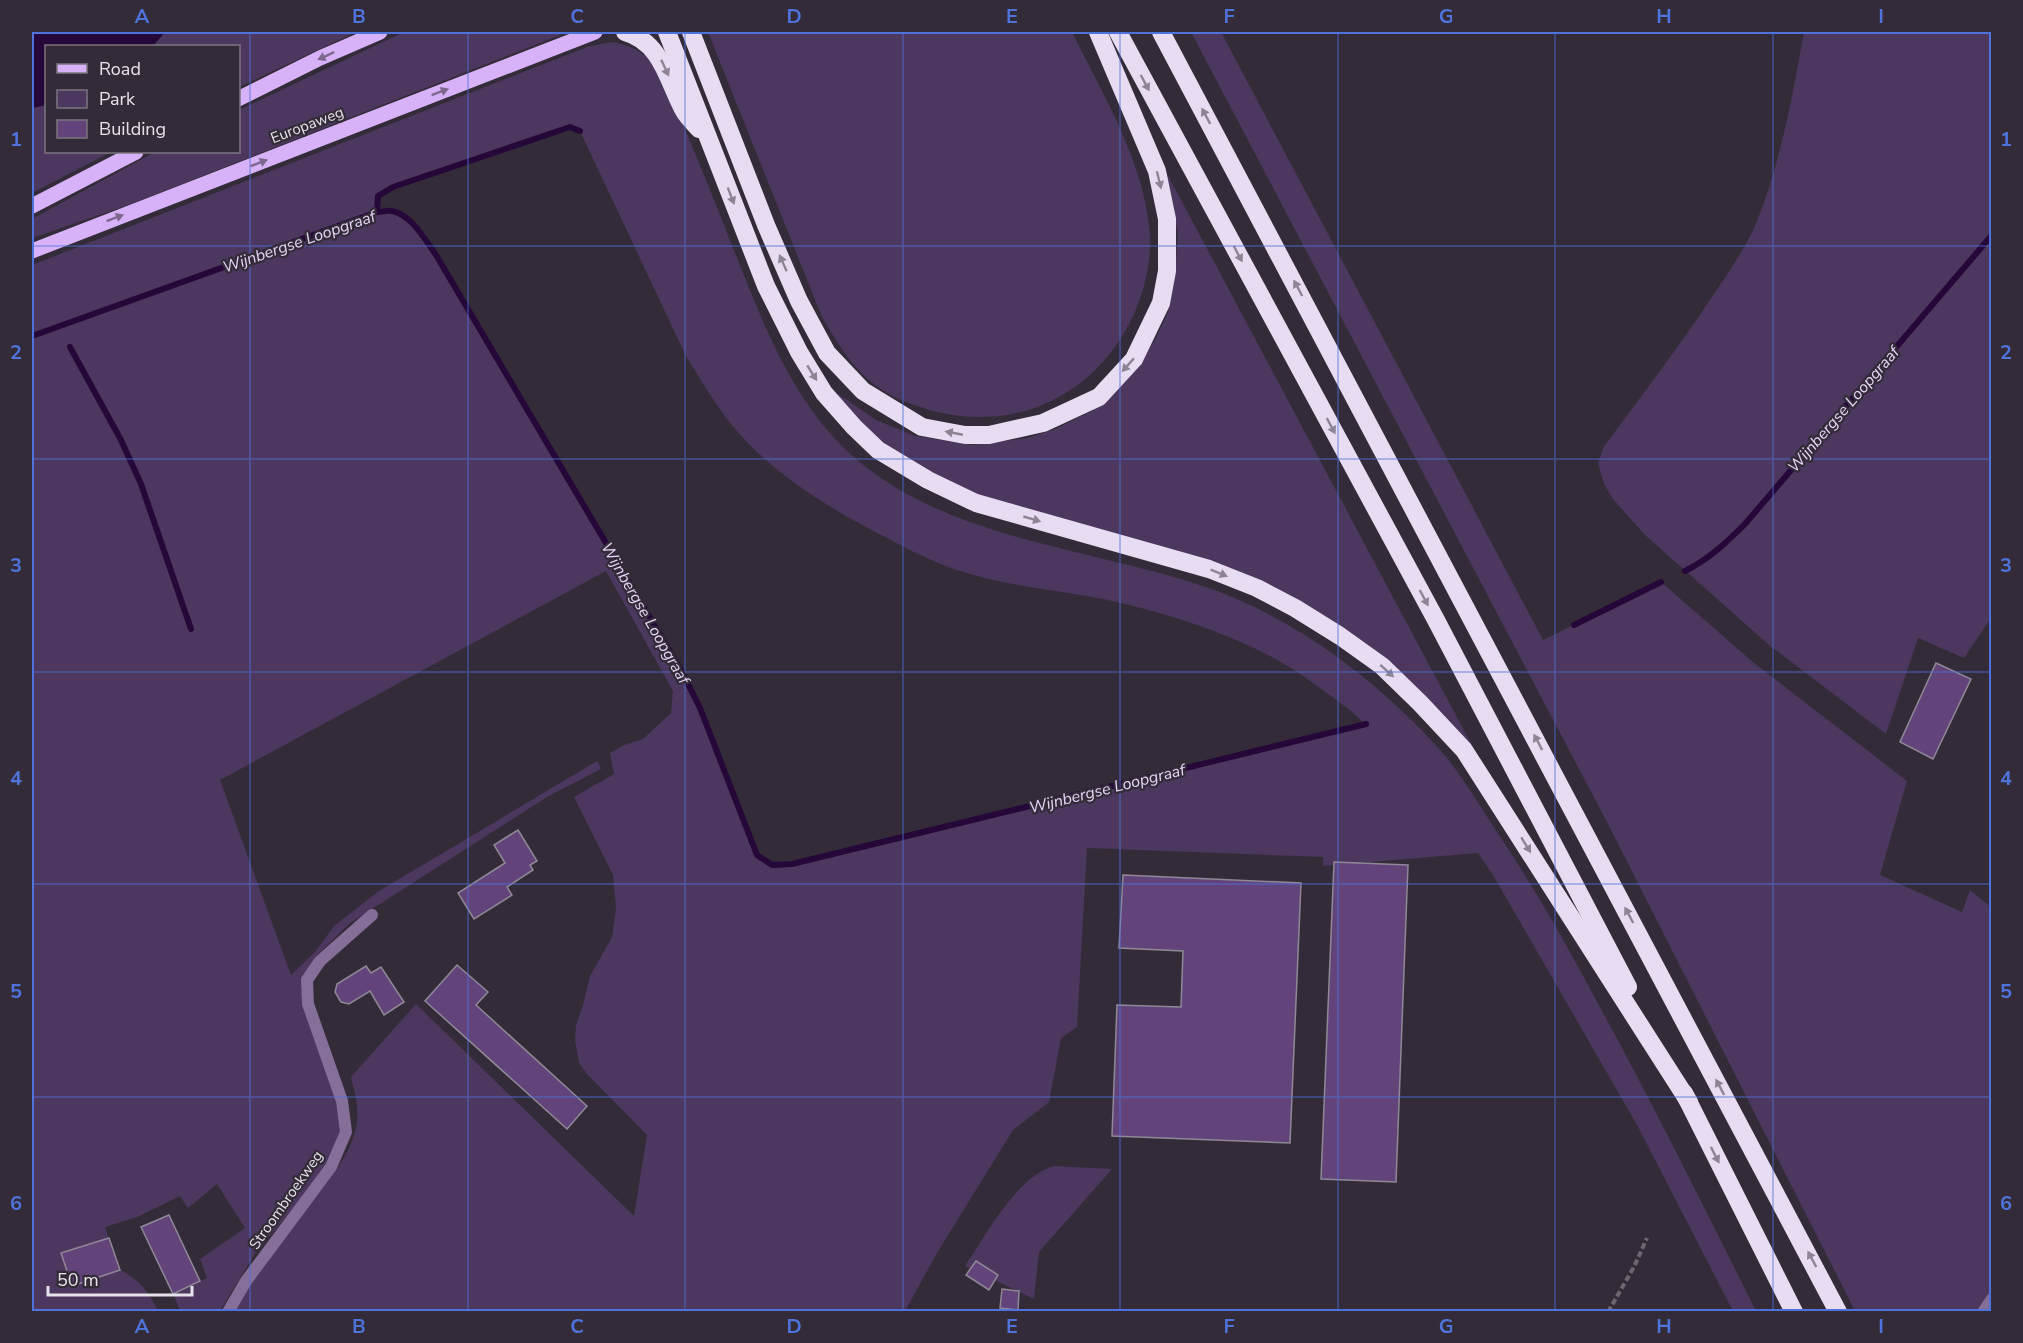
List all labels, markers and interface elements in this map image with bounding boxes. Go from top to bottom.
text: A [135,3,150,30]
text: B [352,3,366,30]
text: C [570,3,584,30]
text: D [786,3,802,30]
text: E [1006,3,1018,30]
text: F [1223,3,1235,30]
text: G [1439,3,1453,30]
text: H [1656,3,1672,30]
text: I [1878,3,1884,30]
legend [45,45,240,153]
one-way arrow [318,51,335,60]
text: Road [99,57,141,81]
one-way arrow [661,59,670,76]
one-way arrow [1140,75,1150,92]
text: Park [99,87,136,111]
one-way arrow [432,87,450,97]
street label: Europaweg [268,102,346,148]
one-way arrow [1201,107,1211,124]
text: Building [99,117,166,141]
text: 1 [10,126,22,153]
text: 1 [2000,126,2012,153]
one-way arrow [250,157,268,167]
one-way arrow [1154,171,1164,189]
one-way arrow [727,188,737,206]
water label: Wijnbergse Loopgraaf [220,205,380,278]
one-way arrow [106,213,124,222]
one-way arrow [1233,246,1243,263]
one-way arrow [778,253,788,271]
one-way arrow [1293,279,1303,296]
text: 2 [10,339,22,366]
text: 2 [2000,339,2012,366]
water label: Wijnbergse Loopgraaf [1783,341,1906,477]
one-way arrow [1121,357,1134,373]
one-way arrow [807,365,818,381]
one-way arrow [1326,418,1336,435]
one-way arrow [944,428,963,437]
one-way arrow [1023,515,1041,524]
water label: Wijnbergse Loopgraaf [596,539,696,690]
text: 3 [10,552,22,579]
text: 3 [2000,552,2012,579]
one-way arrow [1211,568,1229,578]
one-way arrow [1419,589,1429,606]
one-way arrow [1379,664,1394,677]
one-way arrow [1533,734,1543,751]
water label: Wijnbergse Loopgraaf [1027,758,1189,819]
text: 4 [10,765,22,792]
text: 4 [2000,765,2012,792]
one-way arrow [1521,837,1532,854]
one-way arrow [1624,906,1634,923]
text: 5 [10,978,22,1005]
text: 5 [2000,978,2012,1005]
one-way arrow [1716,1078,1726,1096]
one-way arrow [1710,1146,1720,1163]
street label: Stroombroekweg [245,1147,327,1253]
text: 6 [10,1190,22,1217]
text: 6 [2000,1190,2012,1217]
one-way arrow [1807,1251,1816,1268]
scale bar [48,1259,192,1297]
text: 50 m [57,1268,99,1292]
text: A [135,1313,150,1340]
text: B [352,1313,366,1340]
text: C [570,1313,584,1340]
text: D [786,1313,802,1340]
text: E [1006,1313,1018,1340]
text: F [1223,1313,1235,1340]
text: G [1439,1313,1453,1340]
text: H [1656,1313,1672,1340]
text: I [1878,1313,1884,1340]

